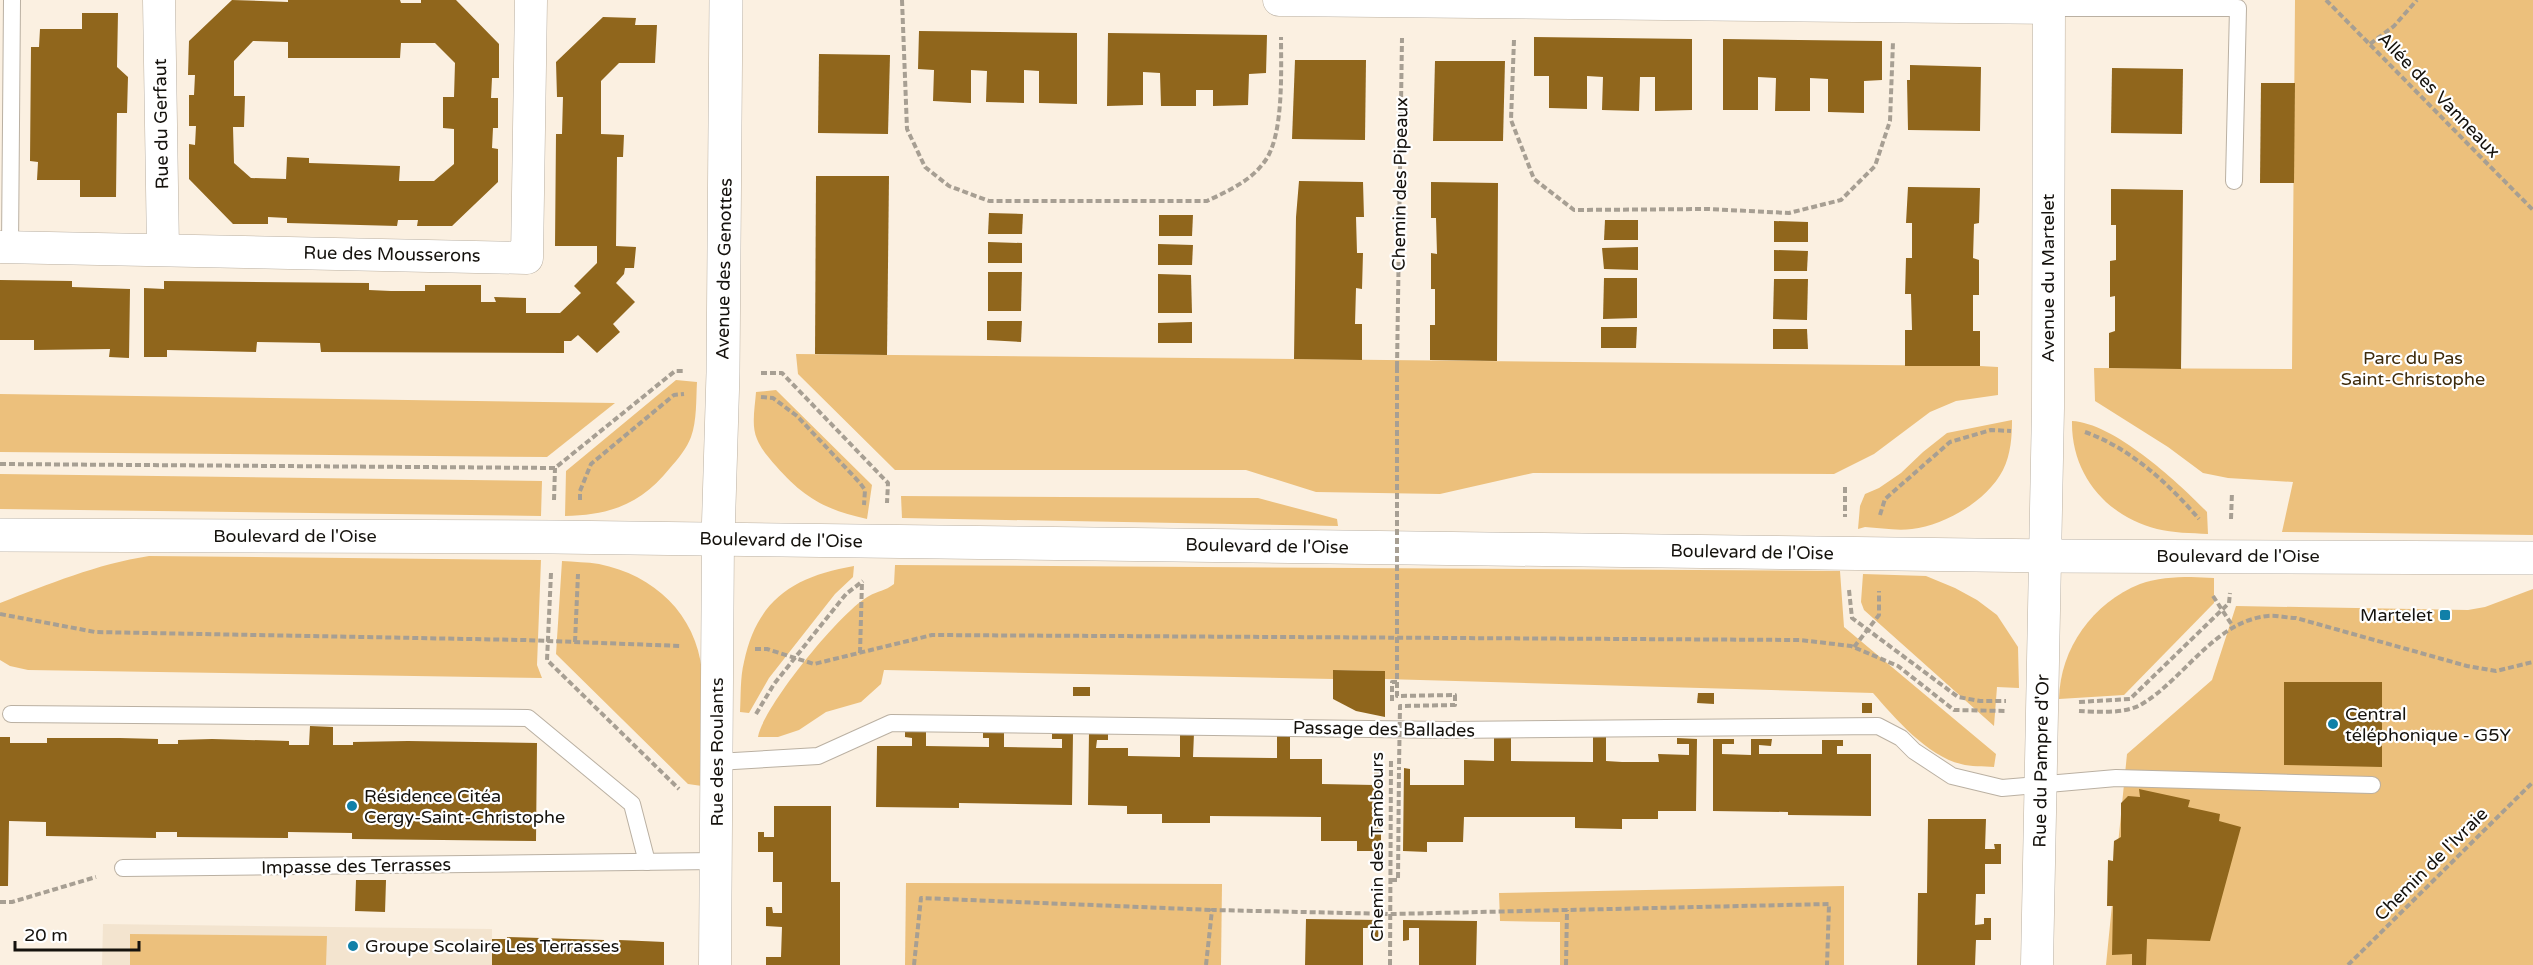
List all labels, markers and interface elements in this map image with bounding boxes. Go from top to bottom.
street label: Allée des Vanneaux [2373,27,2505,163]
street label: Rue du Gerfaut [149,58,173,190]
street label: Chemin des Pipeaux [1387,97,1413,271]
street label: Avenue des Genottes [711,178,737,360]
street label: Avenue du Martelet [2037,193,2059,362]
street label: Rue des Mousserons [303,241,481,267]
park label: Parc du Pas Saint-Christophe [2341,347,2485,390]
street label: Boulevard de l'Oise [213,525,377,547]
street label: Boulevard de l'Oise [699,528,863,552]
street label: Boulevard de l'Oise [1185,534,1349,558]
street label: Boulevard de l'Oise [1670,540,1834,564]
street label: Boulevard de l'Oise [2156,545,2320,567]
place label: Martelet [2360,604,2433,626]
marker: Martelet [2438,608,2452,622]
street label: Rue du Pampre d'Or [2028,674,2054,848]
street label: Rue des Roulants [706,677,728,827]
place label: Central téléphonique - G5Y [2345,703,2511,746]
street label: Passage des Ballades [1293,716,1475,742]
marker: Central téléphonique - G5Y [2326,717,2340,731]
street label: Chemin des Tambours [1366,752,1388,942]
place label: Résidence Citéa Cergy-Saint-Christophe [364,785,565,828]
marker: Résidence Citéa Cergy-Saint-Christophe [345,799,359,813]
street label: Chemin de l'Ivraie [2370,803,2492,925]
street label: Impasse des Terrasses [261,853,451,879]
scale bar [15,914,140,952]
text: 20 m [24,924,68,946]
place label: Groupe Scolaire Les Terrasses [365,935,619,957]
marker: Groupe Scolaire Les Terrasses [346,939,360,953]

